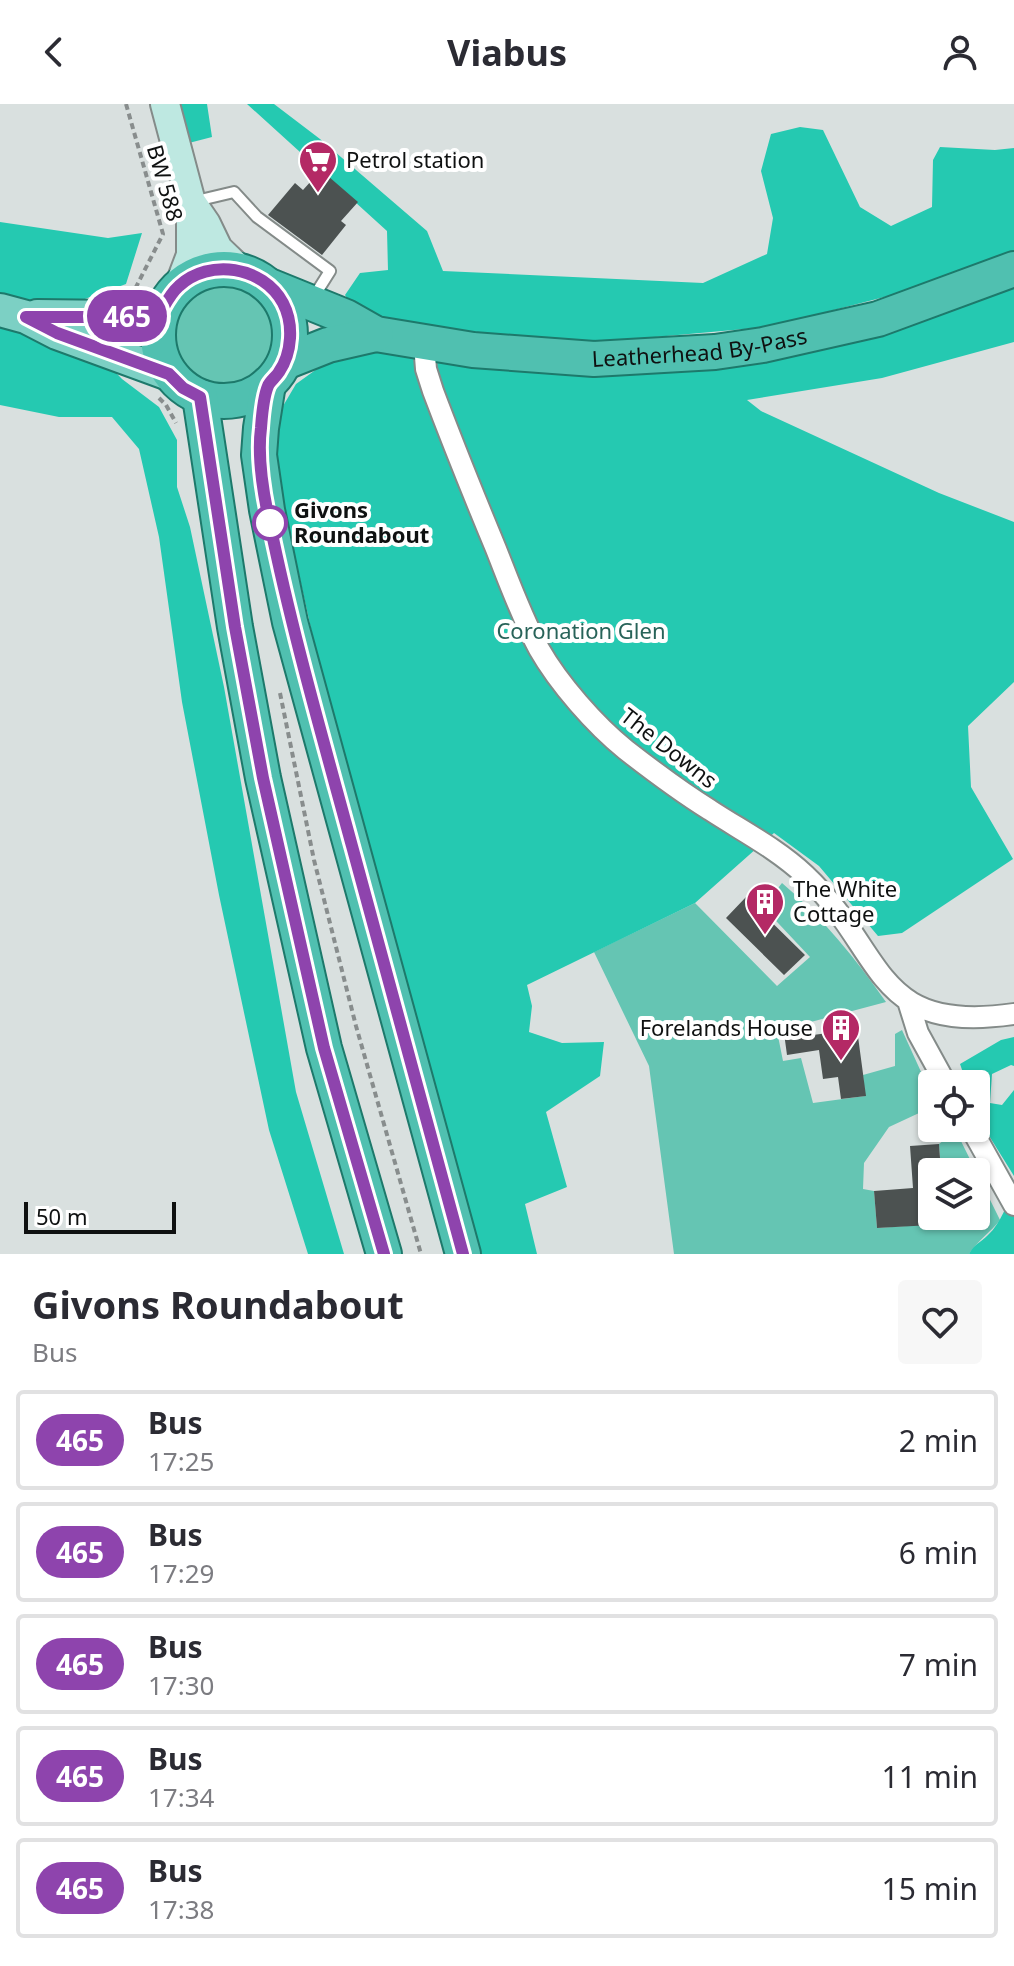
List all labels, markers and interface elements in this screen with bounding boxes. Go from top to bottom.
text: Viabus [447,28,567,77]
icon: back [32,30,76,74]
icon: person [938,30,982,74]
supermarket icon: Petrol station [297,139,339,194]
street label: BW 588 [141,141,191,224]
place label: Petrol station [346,144,484,174]
line badge: 465 [81,290,173,342]
text: 465 [103,297,151,335]
street label: Leatherhead By-Pass [591,320,810,373]
place label: Givons Roundabout [294,494,429,549]
marker: Givons Roundabout [253,506,287,540]
park label: Coronation Glen [496,615,666,645]
street label: The Downs [615,700,724,794]
place label: The White Cottage [793,873,897,928]
building icon: The White Cottage [744,881,786,936]
building icon: Forelands House [820,1007,862,1062]
place label: Forelands House [640,1012,813,1042]
map controls [918,1070,990,1230]
button: locate [918,1070,990,1142]
button: layers [918,1158,990,1230]
scale bar [24,1198,176,1234]
text: 50 m [36,1201,87,1231]
text: Givons Roundabout [32,1278,404,1330]
button: heart [898,1280,982,1364]
text: Bus [32,1334,77,1370]
text: Bus [148,1402,203,1443]
text: 2 min [899,1420,978,1461]
text: 465 [56,1421,104,1459]
text: 17:25 [148,1443,214,1479]
text: Bus [148,1514,203,1555]
text: 6 min [899,1532,978,1573]
text: 465 [56,1533,104,1571]
text: 17:29 [148,1555,214,1591]
text: Bus [148,1626,203,1667]
text: 7 min [899,1644,978,1685]
text: 465 [56,1645,104,1683]
text: 17:30 [148,1667,214,1703]
text: Bus [148,1738,203,1779]
text: 11 min [882,1756,978,1797]
text: 465 [56,1757,104,1795]
text: 17:34 [148,1779,214,1815]
text: Bus [148,1850,203,1891]
text: 15 min [882,1868,978,1909]
text: 465 [56,1869,104,1907]
text: 17:38 [148,1891,214,1927]

